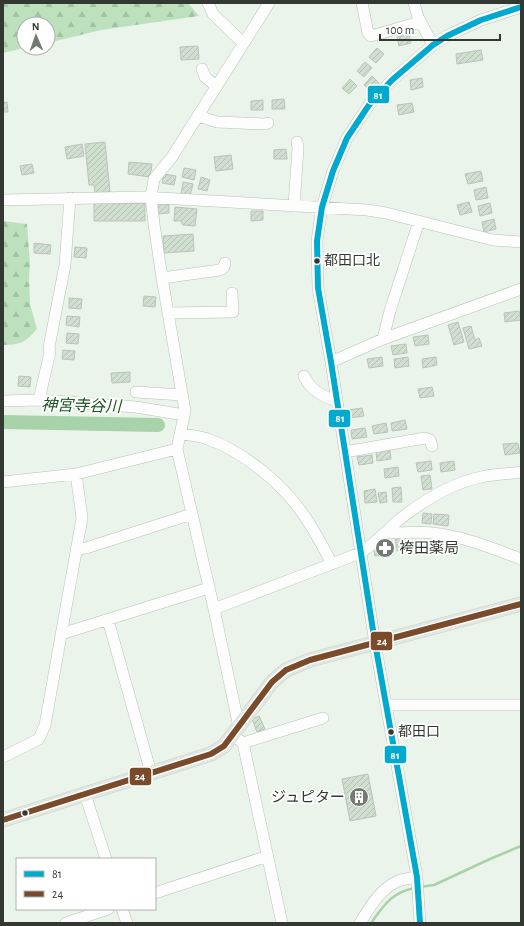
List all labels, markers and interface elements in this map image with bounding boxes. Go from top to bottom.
north arrow [16,16,56,56]
scale bar [380,16,500,42]
text: N [32,21,40,32]
text: 100 m [386,24,414,36]
line badge: 81 [367,85,390,104]
text: 81 [373,90,383,101]
place label: 都田口北 [324,252,380,268]
marker: 都田口北 [312,256,322,266]
water label: 神宮寺谷川 [41,396,123,415]
line badge: 81 [328,409,351,428]
text: 81 [335,413,345,424]
pharmacy icon: 袴田薬局 [374,537,396,559]
place label: 袴田薬局 [399,539,459,556]
line badge: 24 [370,631,393,651]
text: 24 [377,636,388,647]
place label: 都田口 [398,724,440,739]
marker: 都田口 [386,727,396,737]
line badge: 81 [384,745,407,764]
text: 81 [390,750,400,761]
line badge: 24 [129,767,152,786]
text: 24 [135,771,146,782]
building icon: ジュピター [348,786,370,808]
place label: ジュピター [271,789,345,805]
unlabelled marker [20,808,30,818]
legend [16,858,156,910]
text: 81 [52,868,62,880]
text: 24 [52,888,63,900]

